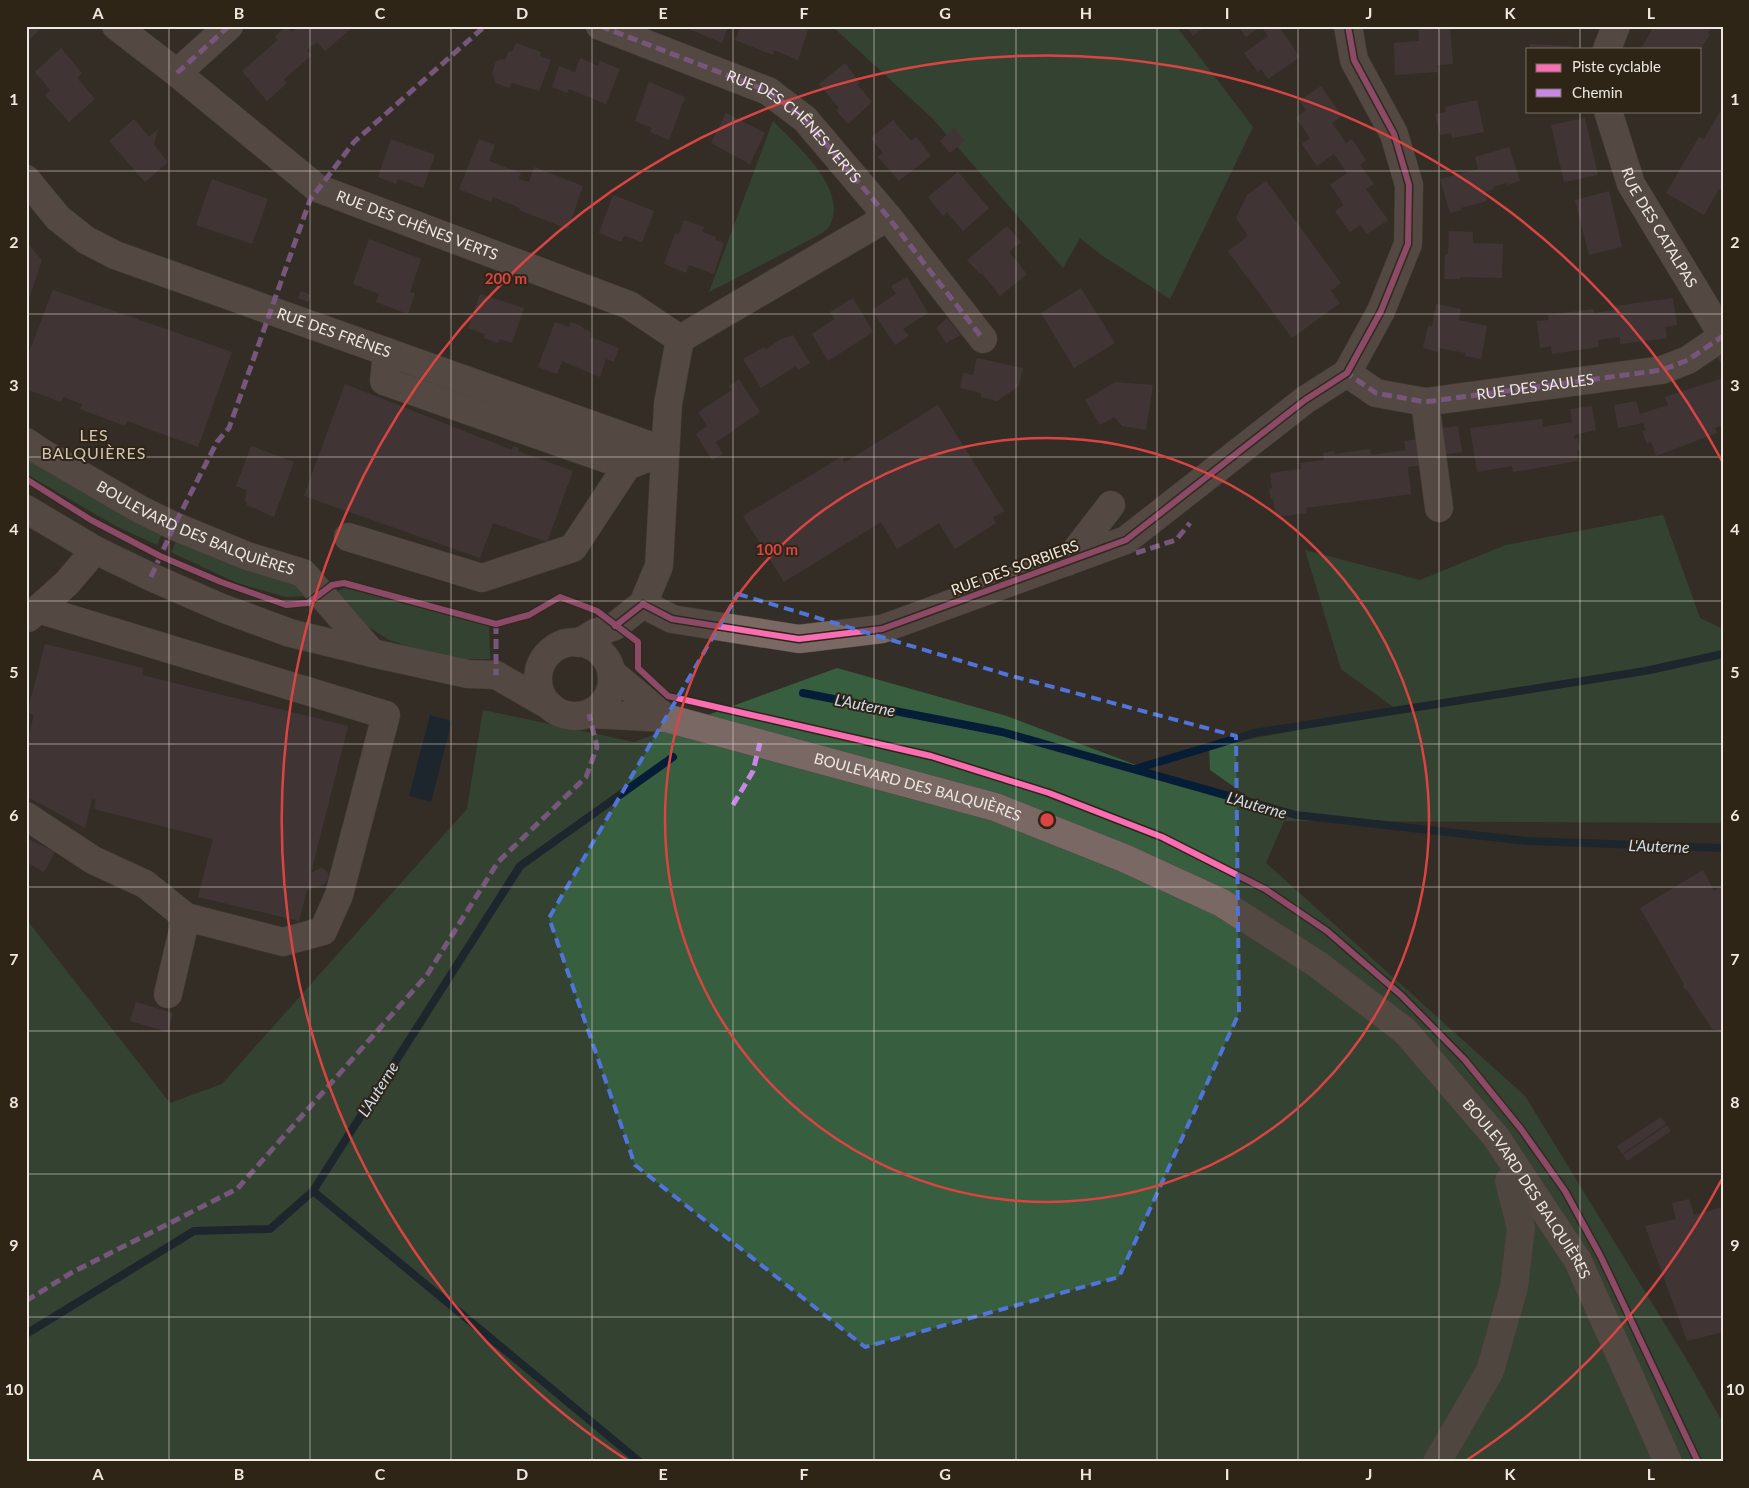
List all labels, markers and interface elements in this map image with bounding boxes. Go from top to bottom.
text: A [91,3,104,22]
text: B [234,3,244,22]
text: C [375,3,386,22]
text: D [516,3,528,22]
text: E [658,3,668,22]
text: F [799,3,809,22]
text: G [939,3,951,22]
text: H [1080,3,1092,22]
text: I [1225,3,1229,22]
text: J [1366,3,1372,22]
text: K [1505,3,1517,22]
text: L [1647,3,1656,22]
legend [1526,48,1702,112]
text: Piste cyclable [1572,57,1661,75]
street label: RUE DES CHÊNES VERTS [724,66,865,186]
text: Chemin [1572,83,1623,101]
text: 1 [9,89,19,108]
text: 1 [1730,89,1740,108]
street label: RUE DES CATALPAS [1618,165,1702,290]
street label: RUE DES CHÊNES VERTS [334,186,501,263]
text: 2 [9,232,19,251]
text: 2 [1730,232,1740,251]
text: 200 m [485,269,527,287]
street label: RUE DES FRÊNES [275,303,394,361]
street label: RUE DES SAULES [1475,369,1595,403]
text: 3 [9,375,19,394]
text: 3 [1730,375,1740,394]
district label: LES BALQUIÈRES [42,425,146,462]
street label: BOULEVARD DES BALQUIÈRES [94,476,297,578]
text: 4 [9,519,19,538]
text: 4 [1730,519,1740,538]
street label: RUE DES SORBIERS [948,536,1081,599]
text: 100 m [756,540,798,558]
text: 5 [9,662,19,681]
text: 5 [1730,662,1740,681]
water label: L'Auterne [833,689,897,720]
street label: BOULEVARD DES BALQUIÈRES [812,748,1024,824]
water label: L'Auterne [1225,787,1290,822]
text: 6 [9,805,19,824]
text: 6 [1730,805,1740,824]
centre of rings [1038,811,1056,829]
water label: L'Auterne [1628,835,1690,856]
text: 7 [9,949,19,968]
text: 7 [1730,949,1740,968]
water label: L'Auterne [353,1057,402,1120]
text: 8 [9,1092,19,1111]
text: 8 [1730,1092,1740,1111]
street label: BOULEVARD DES BALQUIÈRES [1459,1095,1595,1282]
text: 9 [9,1235,19,1254]
text: 9 [1730,1235,1740,1254]
text: 10 [5,1379,23,1398]
text: 10 [1726,1379,1744,1398]
text: A [91,1464,104,1483]
text: B [234,1464,244,1483]
text: C [375,1464,386,1483]
text: D [516,1464,528,1483]
text: E [658,1464,668,1483]
text: F [799,1464,809,1483]
text: G [939,1464,951,1483]
text: H [1080,1464,1092,1483]
text: I [1225,1464,1229,1483]
text: J [1366,1464,1372,1483]
text: K [1505,1464,1517,1483]
text: L [1647,1464,1656,1483]

